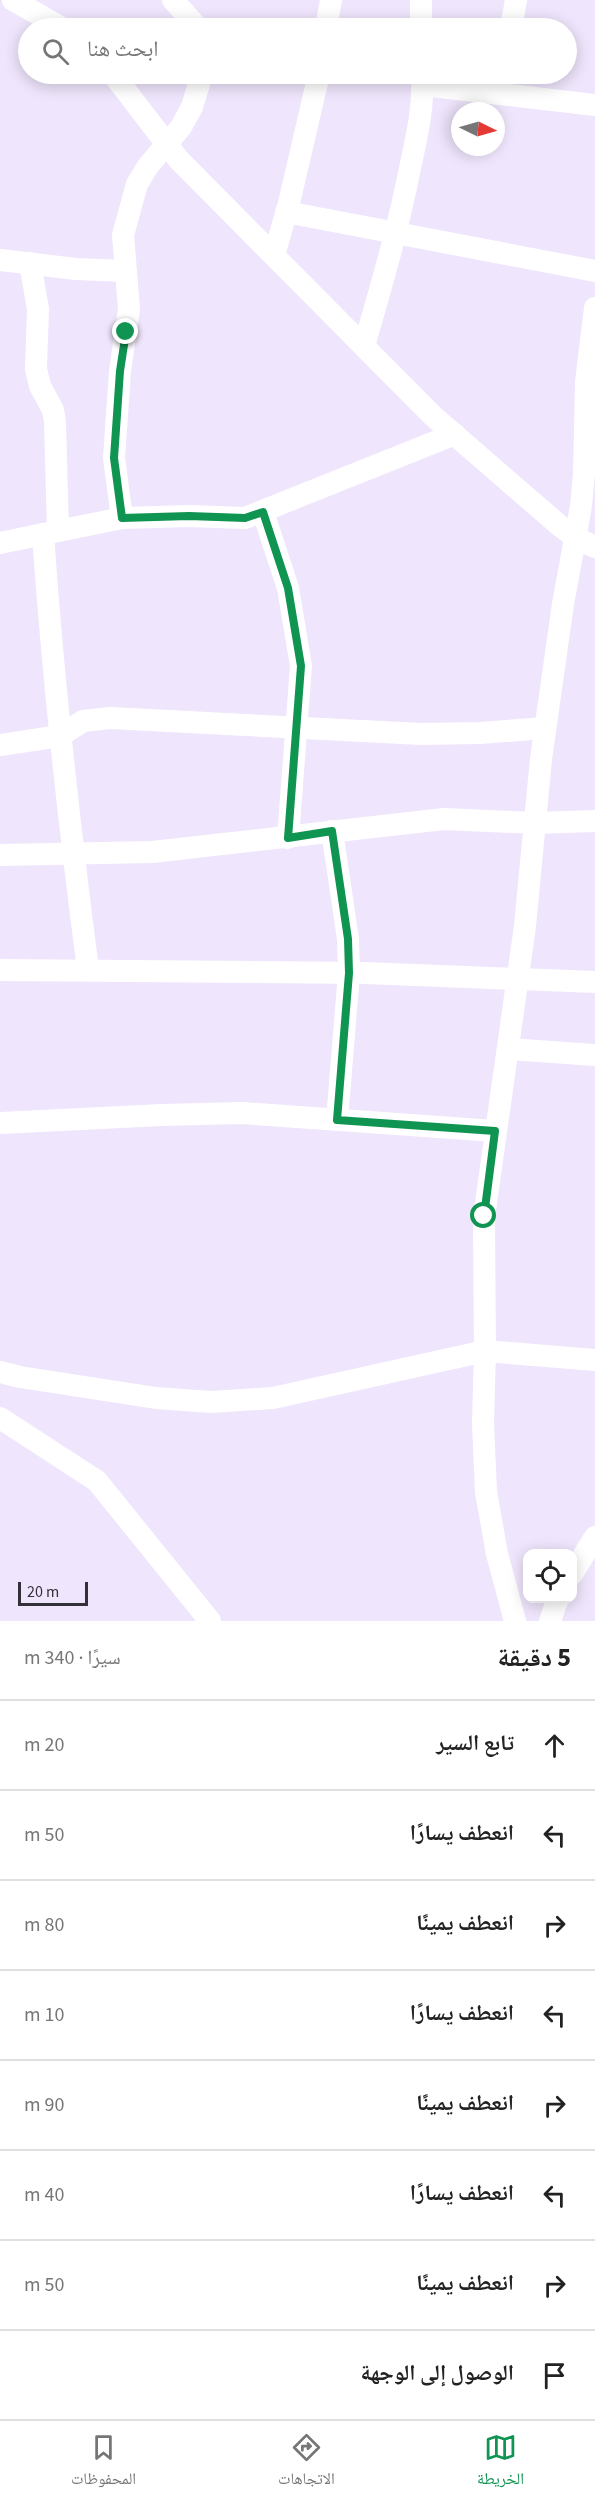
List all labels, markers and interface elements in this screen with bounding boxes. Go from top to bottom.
search box [18,18,577,84]
text: ابحث هنا [87,33,158,65]
icon: search [39,35,72,68]
north arrow [451,102,505,156]
route end [112,318,138,344]
route start [470,1202,496,1228]
map controls [523,1549,577,1603]
button: locate [523,1549,577,1603]
scale bar [18,1579,88,1606]
text: 20 m [27,1581,59,1603]
text: 5 دقيقة [497,1639,571,1676]
text: سيرًا · 340 m [24,1644,121,1672]
text: تابع السير [436,1727,514,1759]
icon: ahead [538,1729,571,1762]
text: 20 m [24,1731,64,1759]
text: انعطف يسارًا [410,1817,514,1849]
icon: left [538,1819,571,1852]
text: 50 m [24,1821,64,1849]
text: انعطف يمينًا [416,1907,514,1939]
icon: right [538,1909,571,1942]
text: 80 m [24,1911,64,1939]
text: انعطف يسارًا [410,1997,514,2029]
icon: left [538,1999,571,2032]
text: 10 m [24,2001,64,2029]
text: انعطف يمينًا [416,2087,514,2119]
icon: right [538,2089,571,2122]
text: 90 m [24,2091,64,2119]
text: انعطف يسارًا [410,2177,514,2209]
icon: left [538,2179,571,2212]
text: 40 m [24,2181,64,2209]
text: انعطف يمينًا [416,2267,514,2299]
icon: right [538,2269,571,2302]
text: 50 m [24,2271,64,2299]
text: الوصول إلى الوجهة [361,2357,514,2389]
icon: arrive [538,2359,571,2392]
tab: المحفوظات [71,2431,136,2494]
tab: الاتجاهات [278,2431,335,2494]
tab: الخريطة [477,2431,524,2494]

